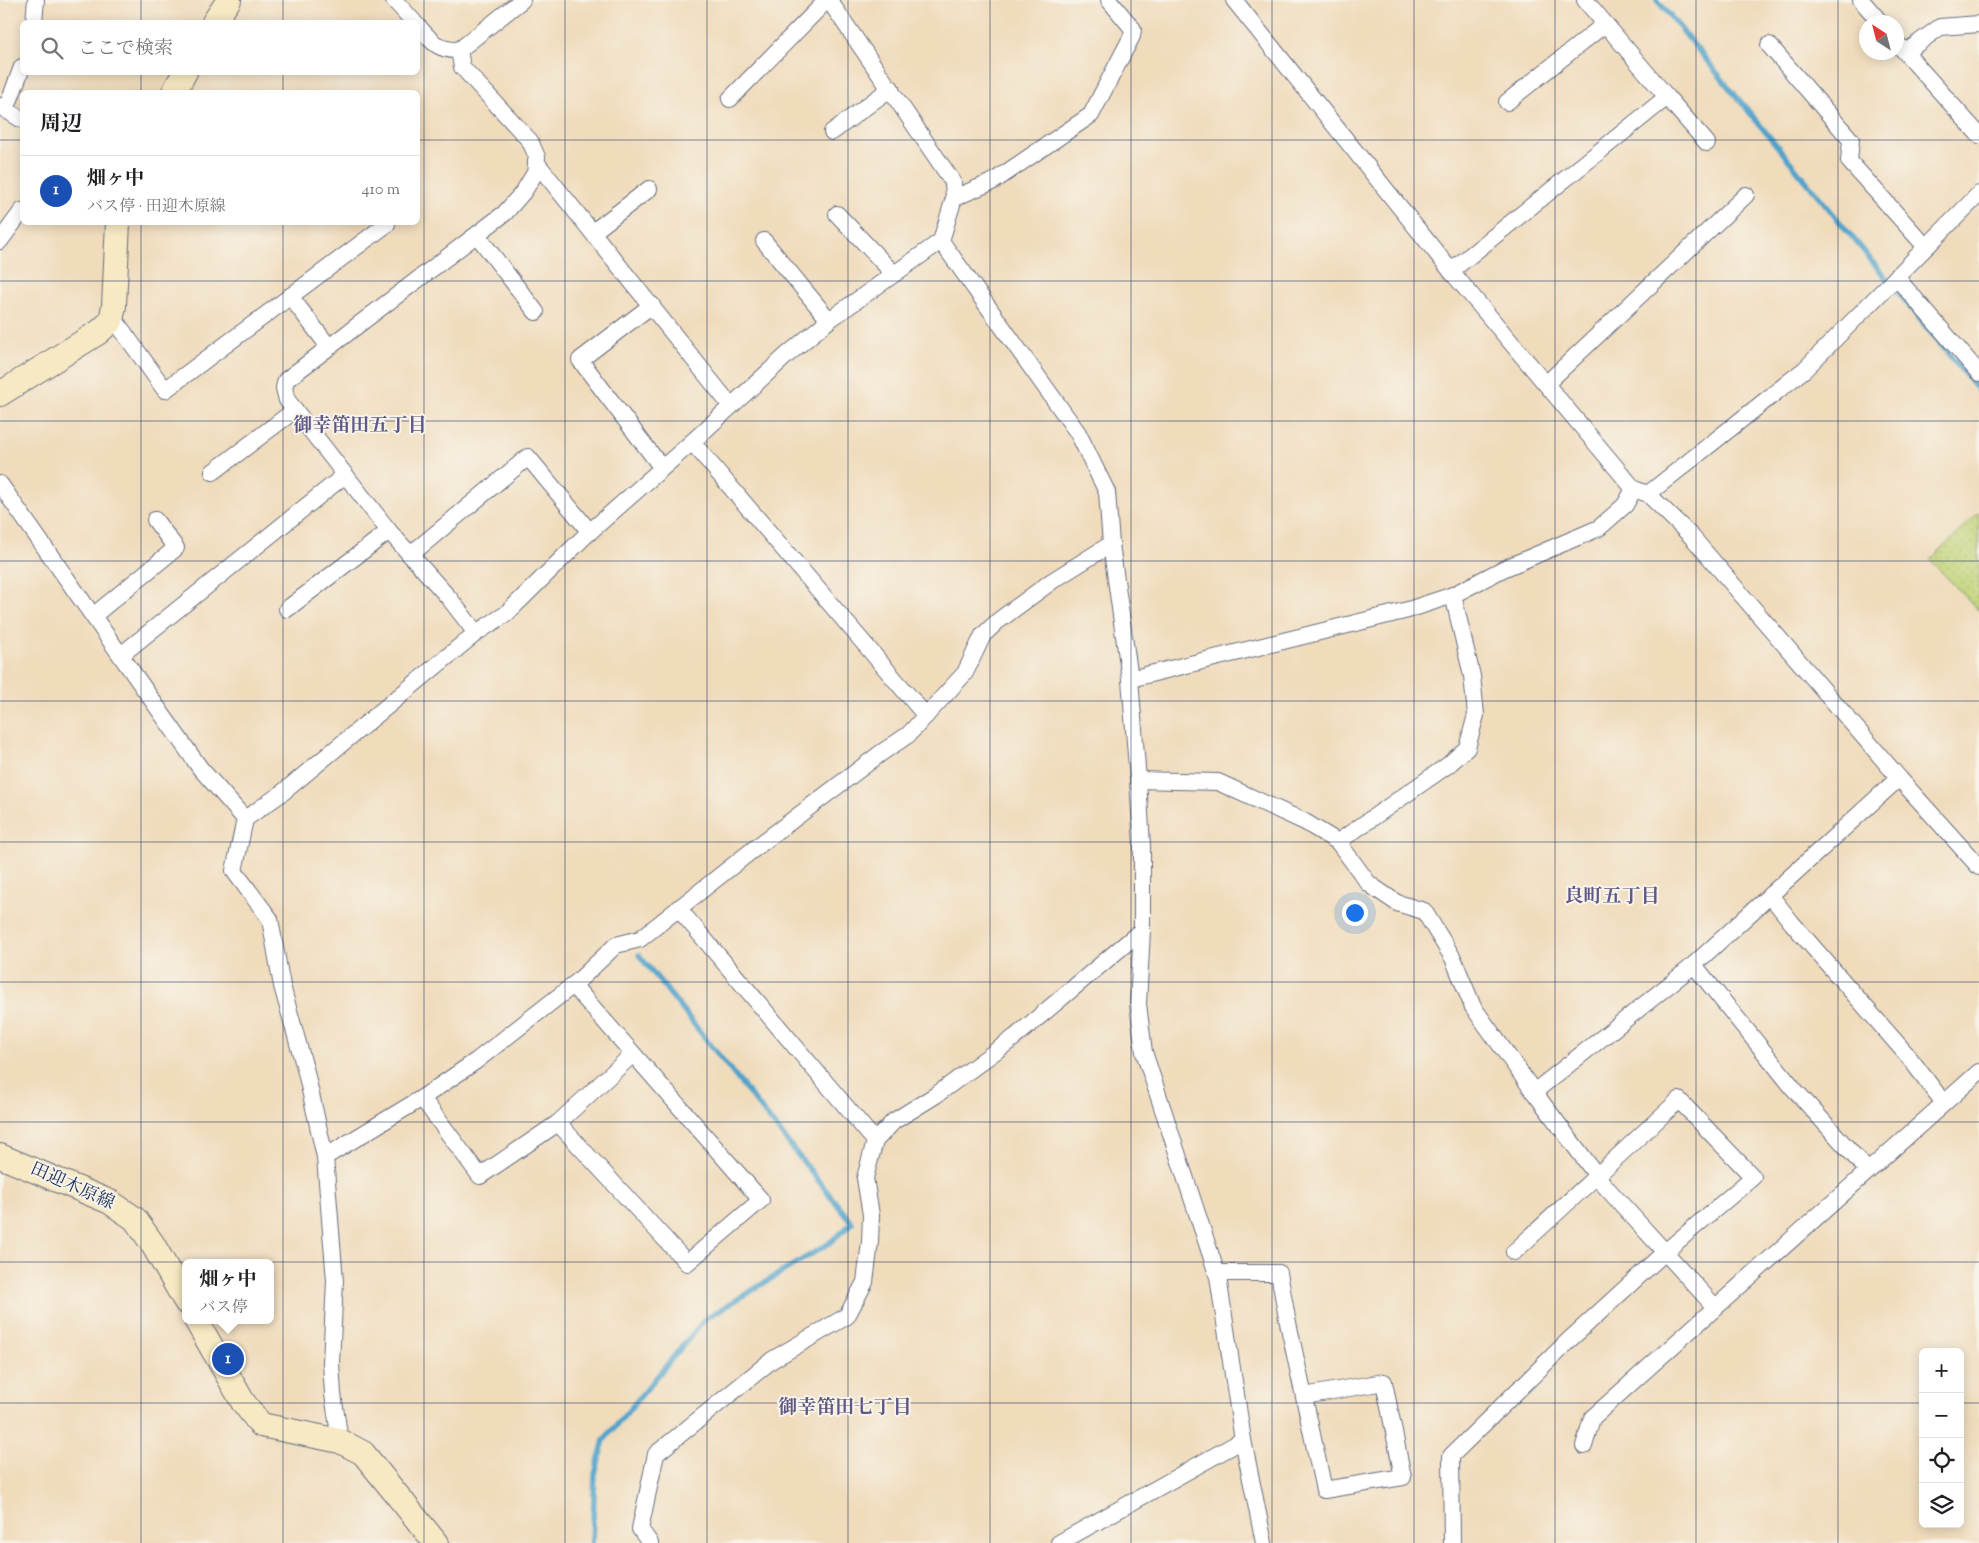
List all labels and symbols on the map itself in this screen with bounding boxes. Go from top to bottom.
north arrow [1859,15,1904,60]
district label: 御幸笛田五丁目 [293,413,427,440]
district label: 良町五丁目 [1564,884,1660,911]
your location [1342,900,1368,926]
street label: 田迎木原線 [26,1157,118,1217]
pin: 1 [212,1340,244,1378]
district label: 御幸笛田七丁目 [778,1395,912,1422]

